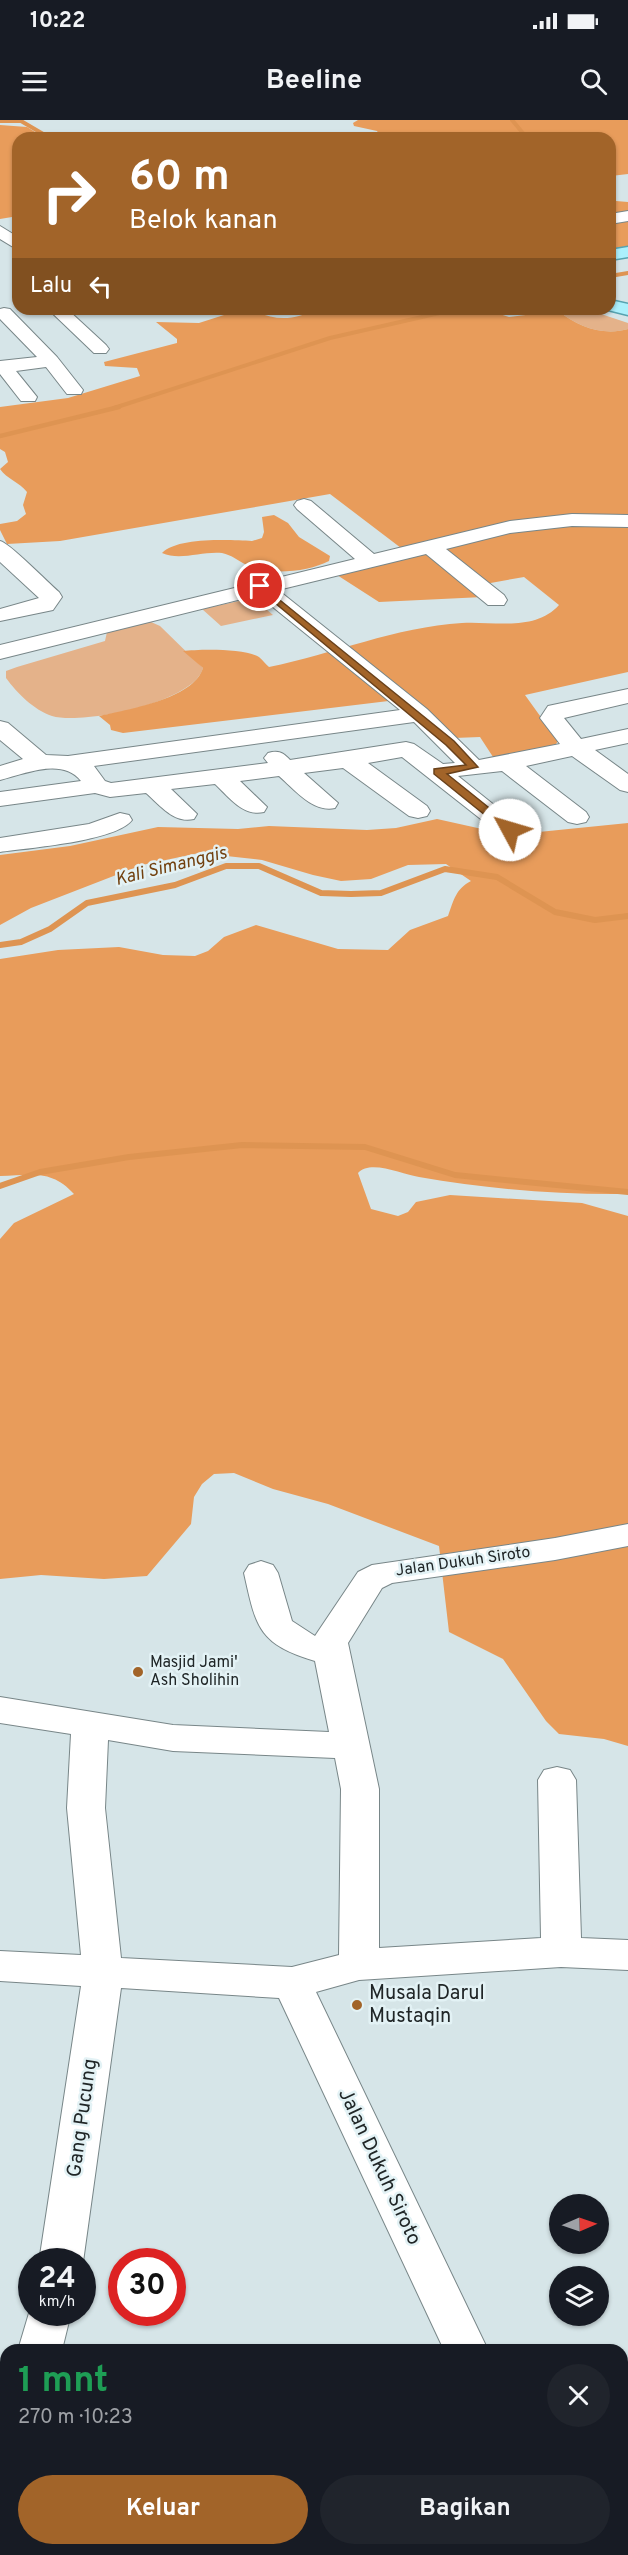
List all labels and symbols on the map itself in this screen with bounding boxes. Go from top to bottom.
pin [234,560,285,611]
position arrow [478,798,542,862]
water label: Kali Simanggis [113,842,230,892]
street label: Jalan Dukuh Siroto [394,1543,532,1581]
place label: Masjid Jami' Ash Sholihin [150,1653,239,1691]
marker: Masjid Jami' Ash Sholihin [131,1665,145,1679]
place label: Musala Darul Mustaqin [369,1981,485,2030]
marker: Musala Darul Mustaqin [350,1998,364,2012]
street label: Gang Pucung [62,2057,104,2179]
street label: Jalan Dukuh Siroto [331,2085,427,2249]
north arrow [549,2194,609,2254]
speed limit sign: 30 [108,2248,186,2326]

